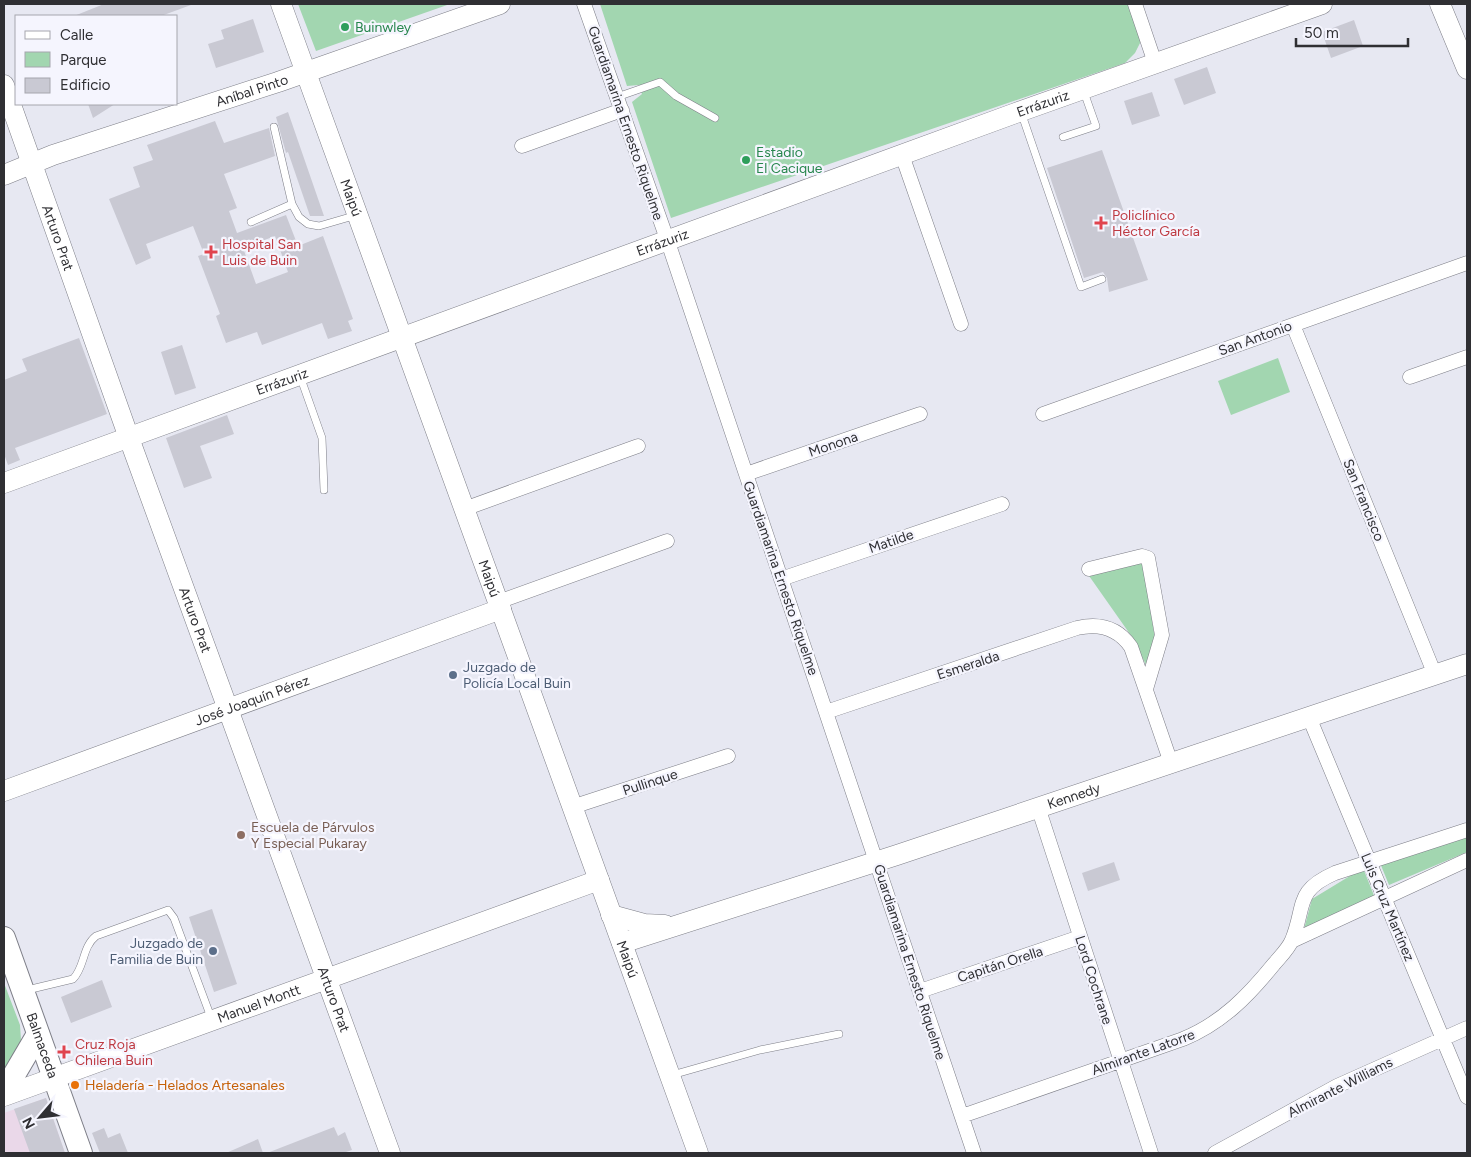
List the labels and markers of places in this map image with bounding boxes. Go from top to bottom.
place label: Buinwley [355,19,412,36]
marker: Buinwley [339,21,351,33]
place label: Estadio El Cacique [756,144,823,177]
marker: Estadio El Cacique [740,154,752,166]
place label: Policlínico Héctor García [1112,207,1200,240]
marker: Policlínico Héctor García [1094,216,1108,230]
place label: Hospital San Luis de Buin [222,236,301,269]
marker: Hospital San Luis de Buin [204,245,218,259]
place label: Juzgado de Policía Local Buin [463,659,571,692]
marker: Juzgado de Policía Local Buin [447,669,459,681]
place label: Escuela de Párvulos Y Especial Pukaray [251,819,374,852]
marker: Escuela de Párvulos Y Especial Pukaray [235,829,247,841]
place label: Juzgado de Familia de Buin [110,935,203,968]
marker: Juzgado de Familia de Buin [207,945,219,957]
place label: Cruz Roja Chilena Buin [75,1036,153,1069]
marker: Cruz Roja Chilena Buin [57,1045,71,1059]
place label: Heladería - Helados Artesanales [85,1077,285,1094]
marker: Heladería - Helados Artesanales [69,1079,81,1091]

